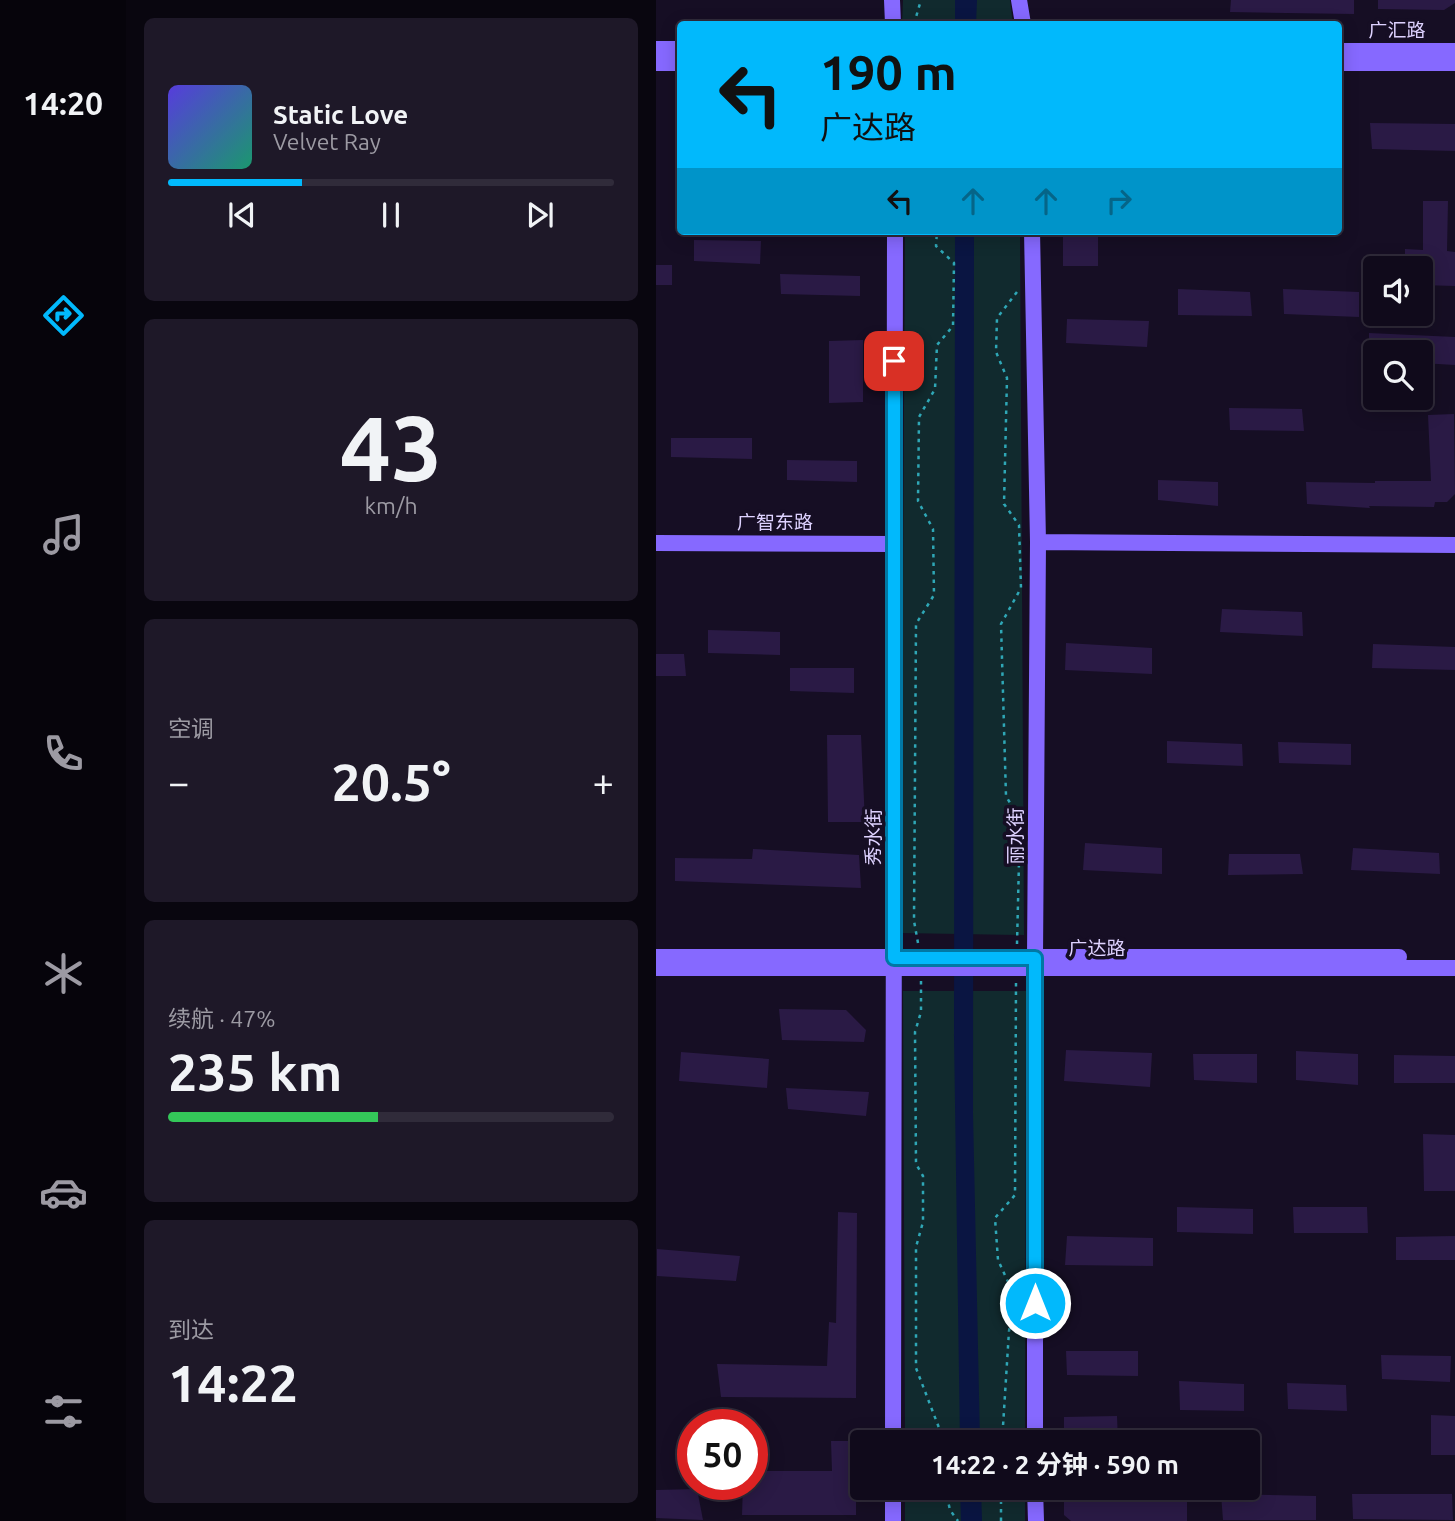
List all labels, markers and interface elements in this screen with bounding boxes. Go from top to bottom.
street label: 广汇路 [1368,19,1426,41]
text: 190 m [820,44,957,99]
icon: left [705,49,796,140]
text: 14:20 [23,85,103,121]
text: Static Love [273,100,408,129]
text: 广达路 [820,109,916,145]
text: Velvet Ray [273,129,381,154]
icon: left [881,182,919,220]
icon: ahead [954,182,992,220]
icon: ahead [1027,182,1065,220]
icon: right [1100,182,1138,220]
icon: previous [223,196,261,234]
icon: pause [372,196,410,234]
icon: next [521,196,559,234]
map controls [1363,256,1433,410]
button: sound [1363,256,1433,326]
icon: directions [39,291,88,340]
pin [864,331,924,391]
button: search [1363,340,1433,410]
icon: arrive [875,342,913,380]
text: 43 [340,396,442,498]
text: km/h [364,493,418,518]
icon: music [39,510,88,559]
street label: 广智东路 [737,511,813,533]
text: 空调 [168,716,214,741]
icon: phone [39,729,88,778]
text: 20.5° [331,753,451,811]
text: − [168,761,189,803]
text: + [593,761,614,803]
street label: 丽水街 [1004,807,1026,865]
street label: 秀水街 [862,808,884,866]
street label: 广达路 [1068,937,1126,959]
icon: climate [39,949,88,998]
text: 续航 · 47% [168,1006,275,1031]
text: 235 km [168,1043,342,1101]
icon: car [39,1168,88,1217]
position arrow [998,1266,1072,1340]
text: 到达 [168,1317,214,1342]
text: 14:22 [168,1354,298,1412]
icon: filters [39,1387,88,1436]
speed limit sign: 50 [677,1409,768,1500]
text: 14:22 · 2 分钟 · 590 m [931,1450,1179,1479]

